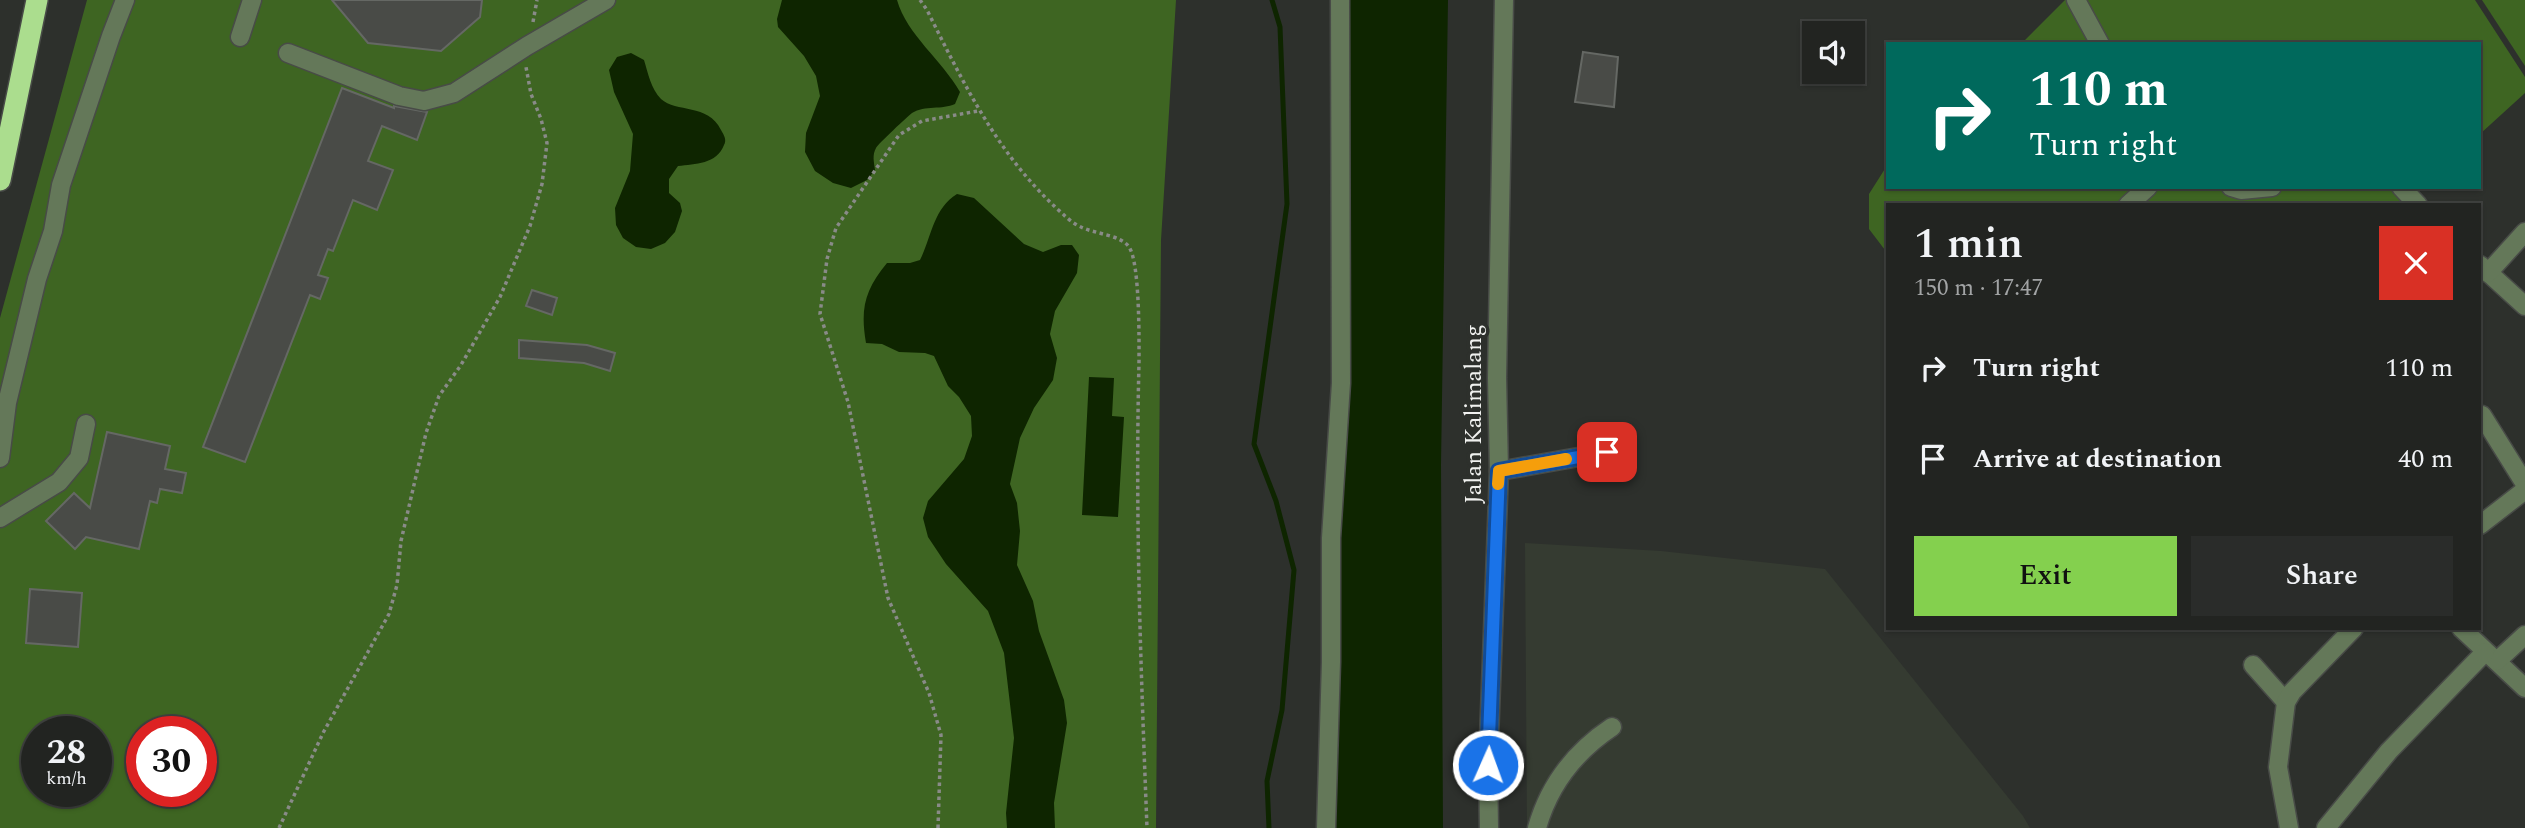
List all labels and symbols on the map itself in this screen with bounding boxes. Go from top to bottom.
street label: Jalan Kalimalang [1456,324,1492,504]
pin [1577,422,1637,482]
speed limit sign: 30 [126,716,217,807]
position arrow [1451,728,1525,802]

